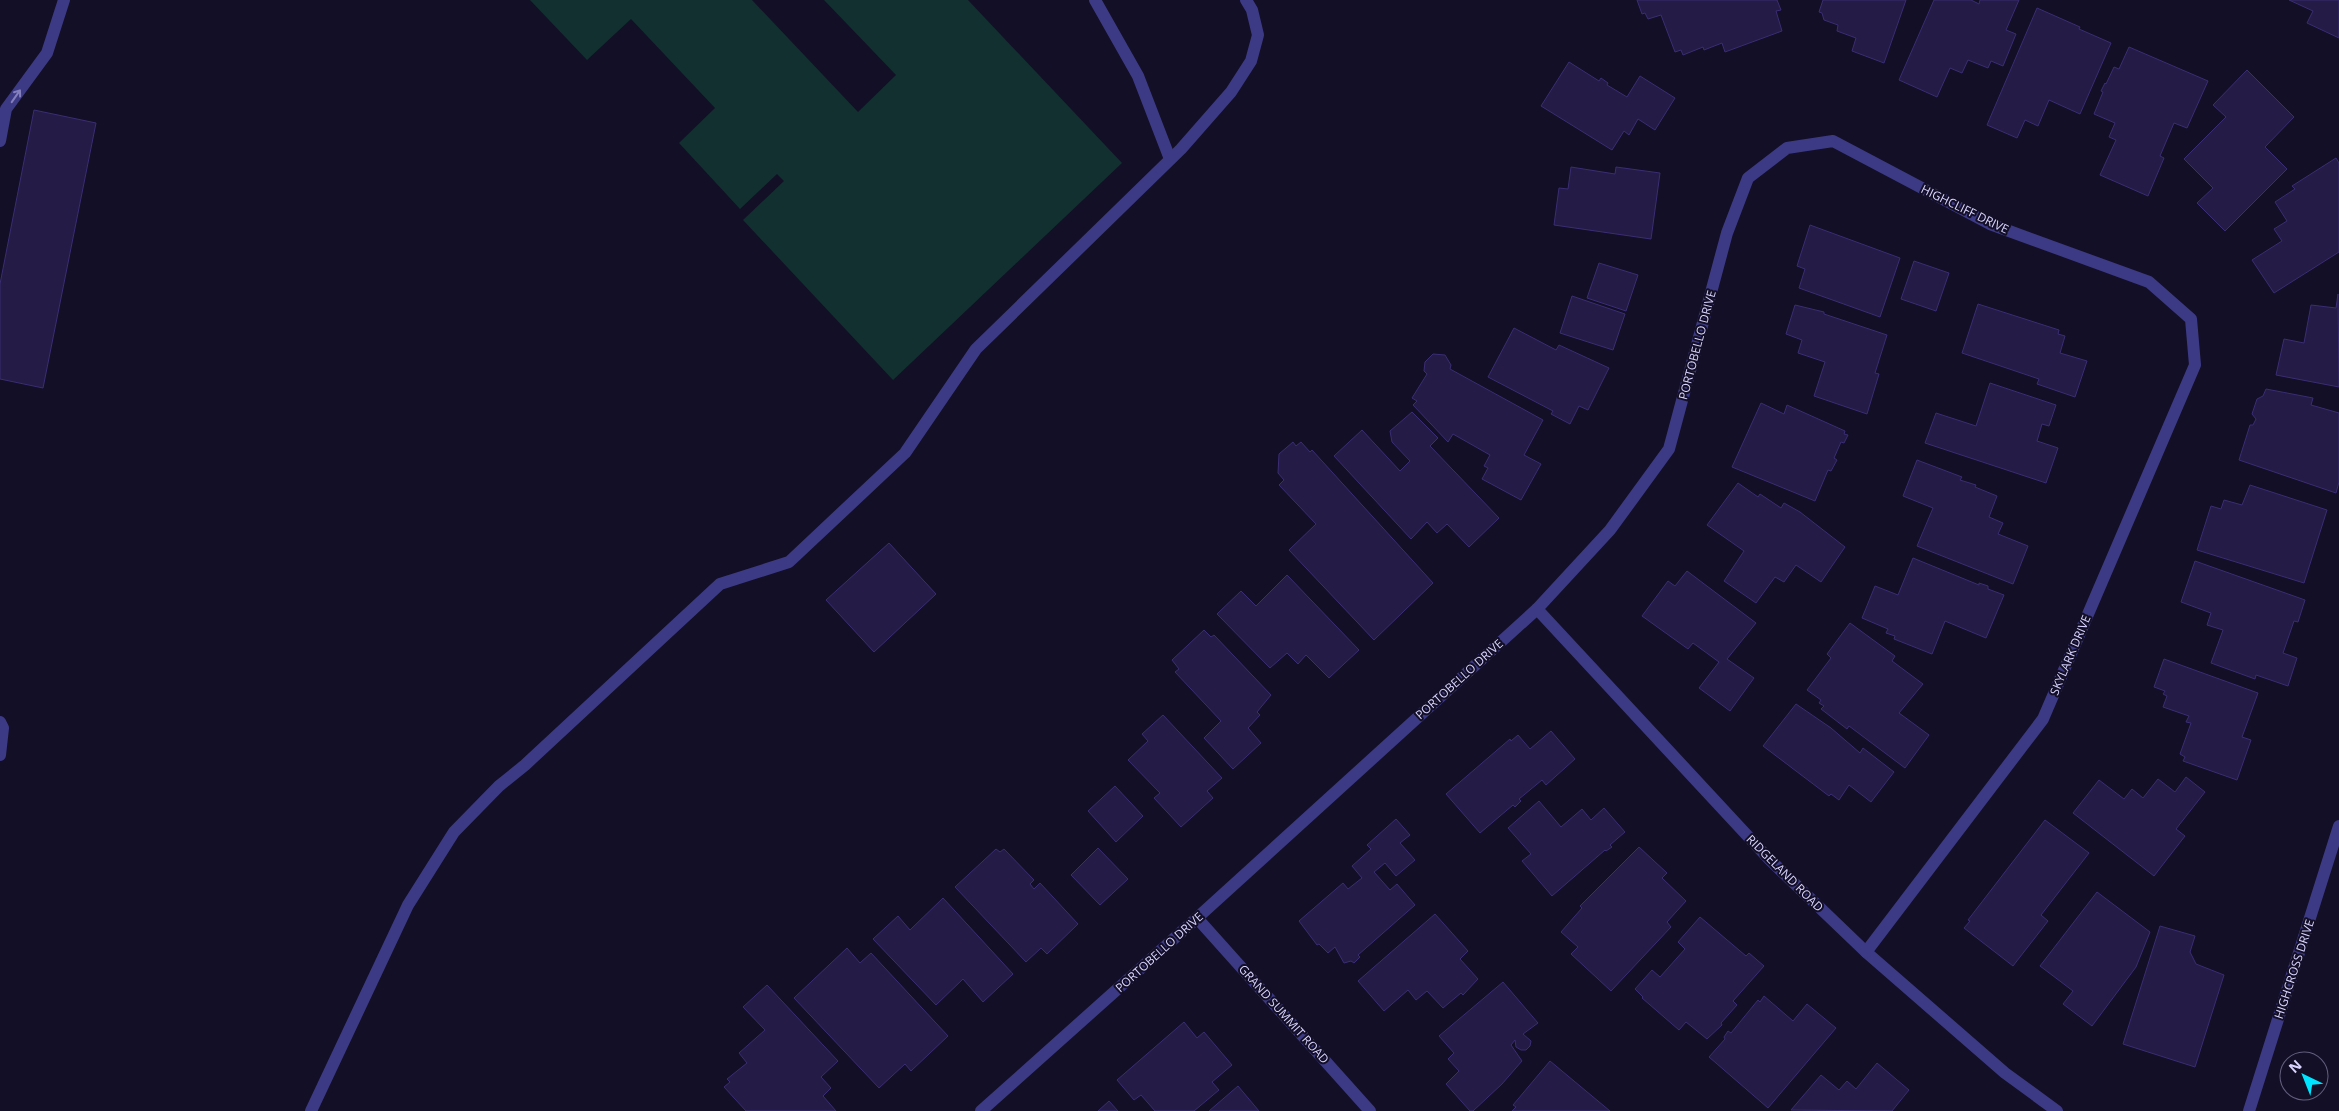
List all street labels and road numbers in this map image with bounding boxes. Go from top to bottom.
street label: HIGHCLIFF DRIVE [1918,180,2012,238]
street label: PORTOBELLO DRIVE [1674,288,1720,402]
street label: SKYLARK DRIVE [2045,612,2095,698]
street label: PORTOBELLO DRIVE [1411,635,1507,723]
street label: RIDGELAND ROAD [1743,831,1827,915]
street label: PORTOBELLO DRIVE [1111,908,1207,996]
street label: HIGHCROSS DRIVE [2270,917,2318,1021]
street label: GRAND SUMMIT ROAD [1235,961,1333,1067]

